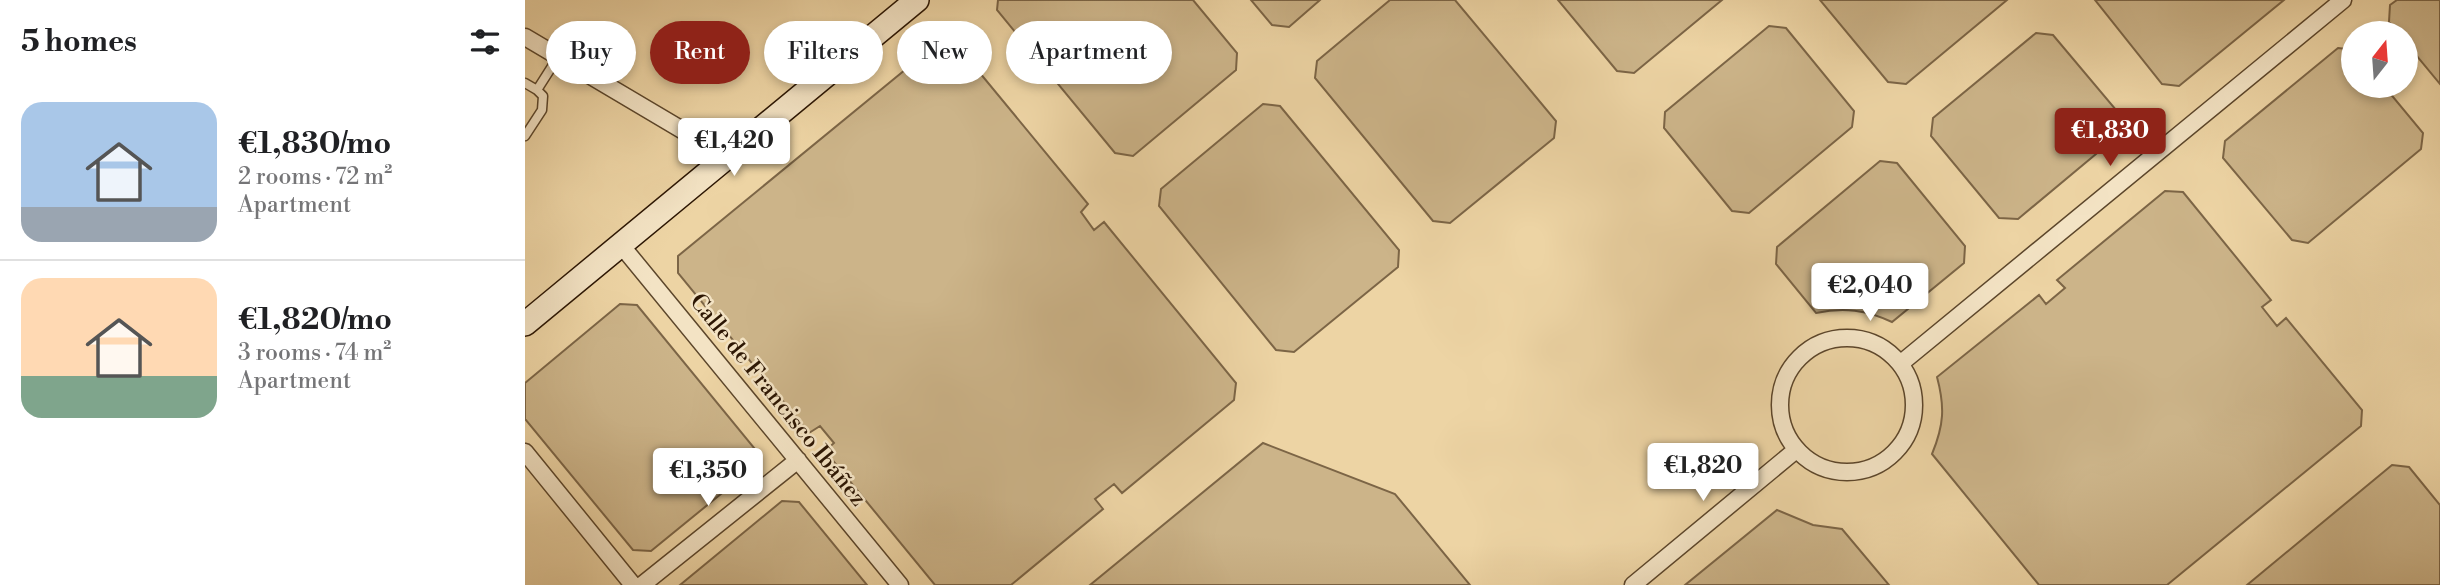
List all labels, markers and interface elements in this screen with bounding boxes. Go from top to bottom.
chip: Buy [546,21,636,84]
chip: Rent [650,21,750,84]
chip: Filters [764,21,883,84]
chip: New [897,21,992,84]
chip: Apartment [1006,21,1172,84]
north arrow [2341,21,2419,98]
map controls [2341,21,2418,98]
text: 5 homes [21,23,137,61]
icon: filters [466,23,504,61]
pin: €1,830 [2053,108,2167,168]
text: €1,830 [2071,117,2149,145]
pin: €1,420 [677,118,791,178]
text: €1,830/mo [238,125,391,163]
text: €1,420 [694,127,774,155]
icon: home [77,130,161,214]
text: 2 rooms · 72 m² [238,163,392,191]
text: Apartment [238,191,351,219]
pin: €2,040 [1813,264,1927,323]
text: €2,040 [1827,272,1913,300]
street label: Calle de Francisco Ibáñez [684,288,872,512]
text: €1,820/mo [238,301,392,339]
icon: home [77,306,161,390]
text: 3 rooms · 74 m² [238,339,391,367]
text: Apartment [238,367,351,395]
pin: €1,820 [1646,444,1760,503]
pin: €1,350 [651,448,765,508]
text: €1,820 [1663,452,1743,480]
text: €1,350 [669,457,747,485]

